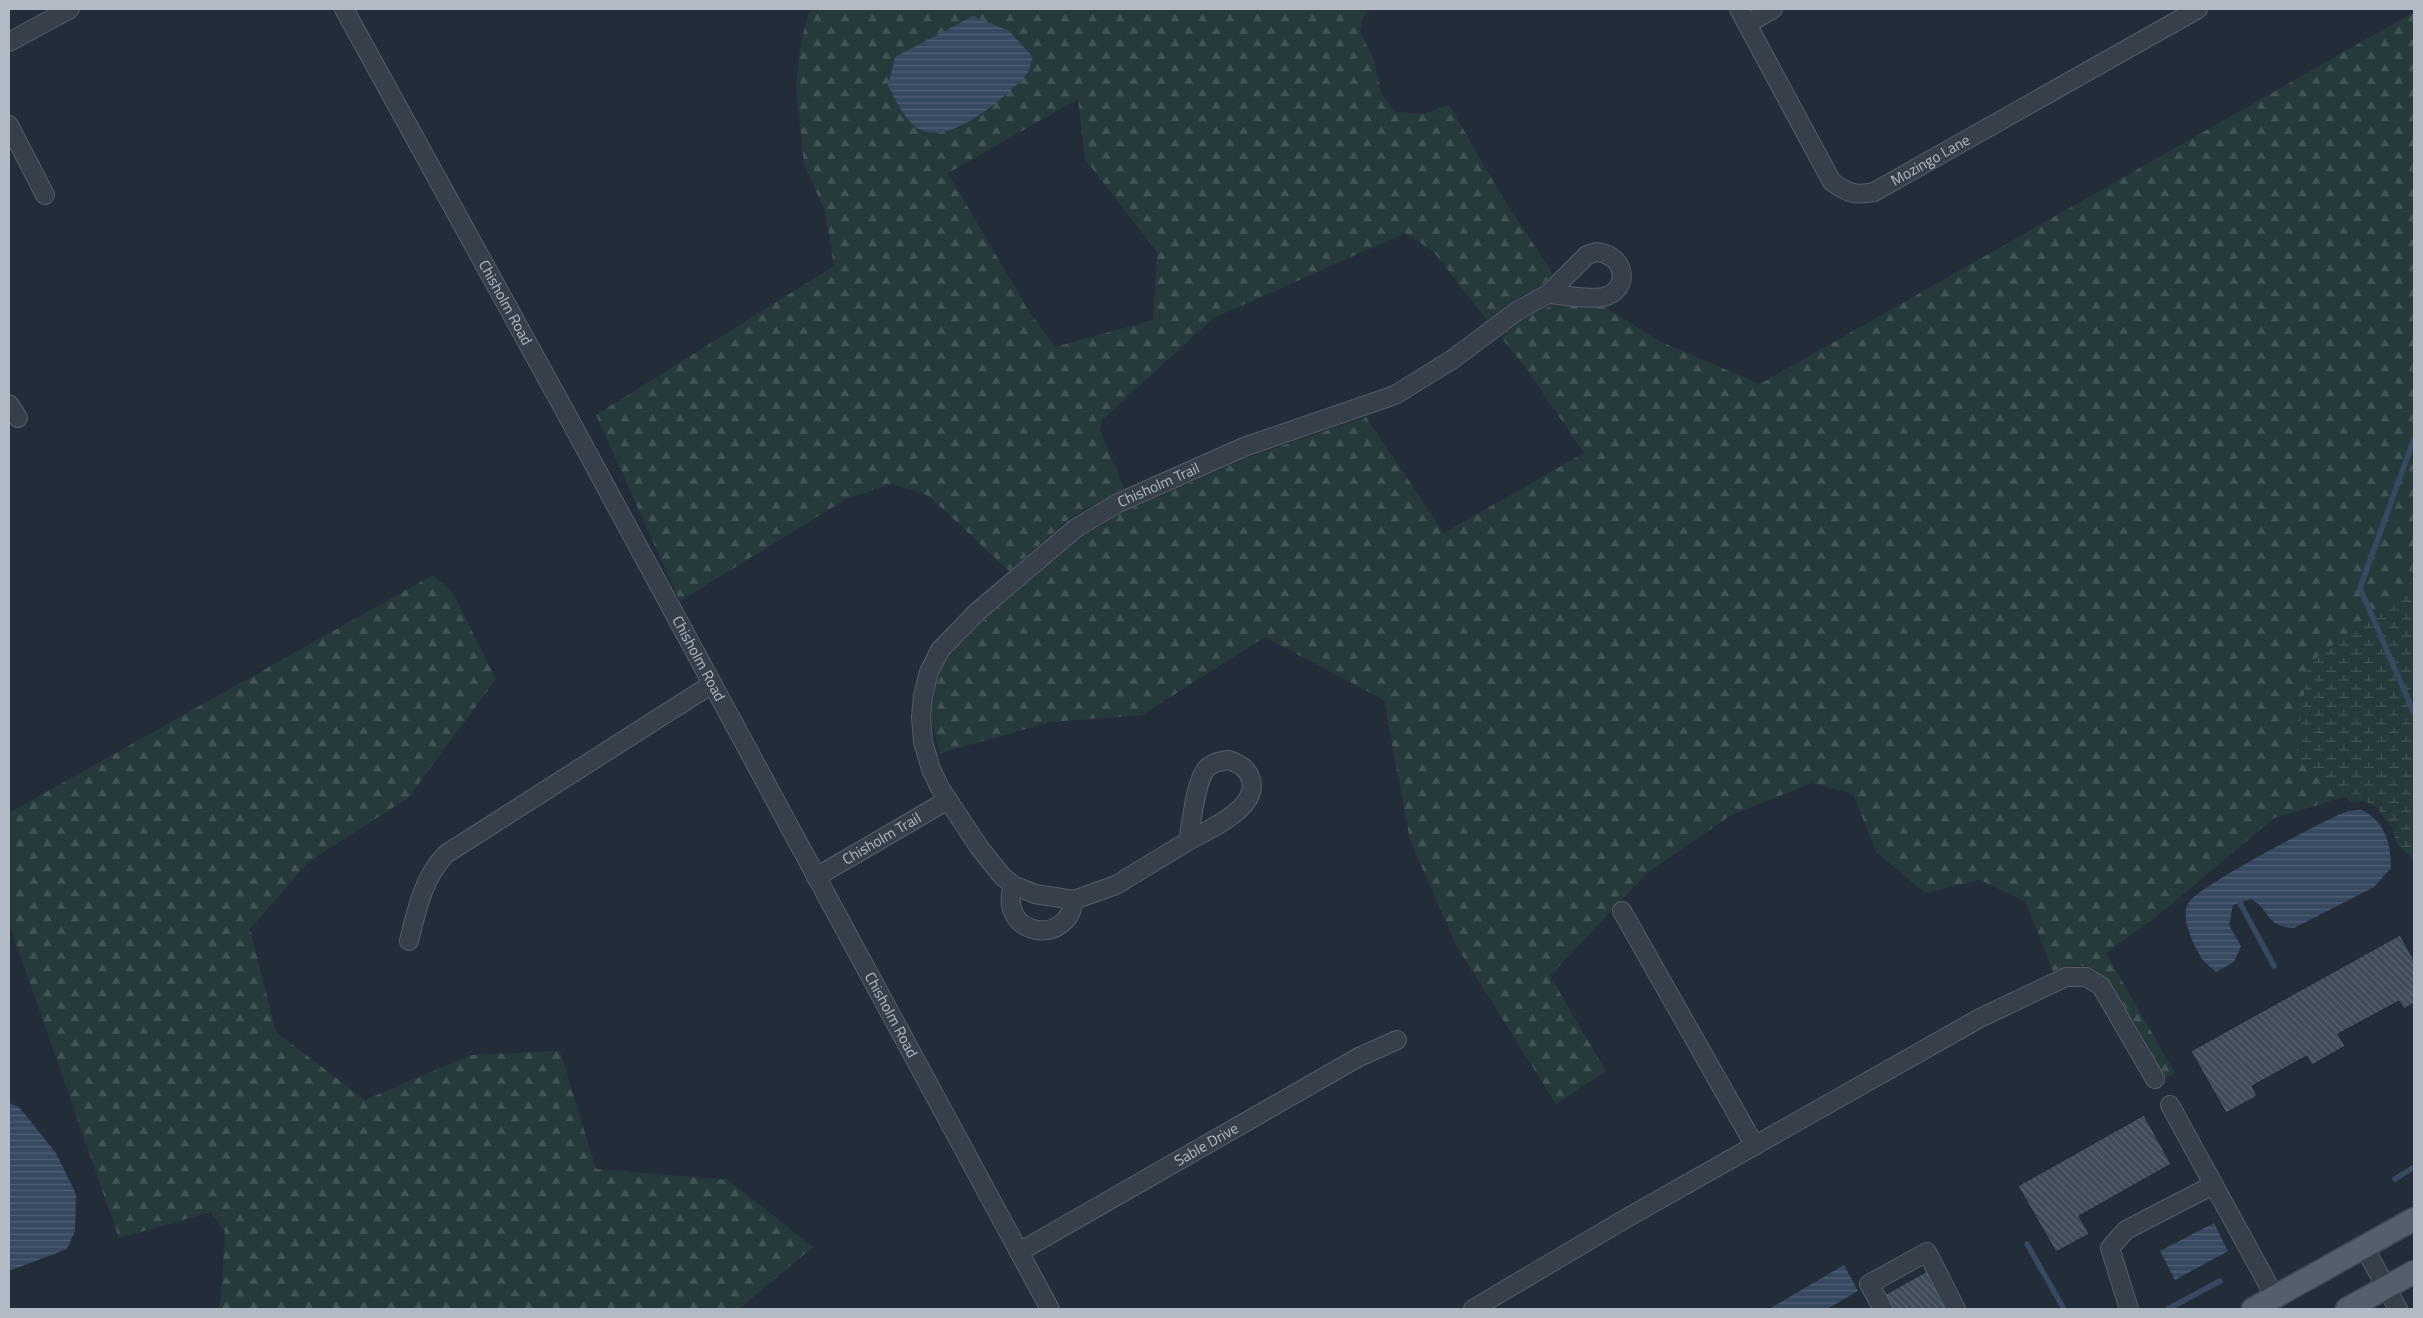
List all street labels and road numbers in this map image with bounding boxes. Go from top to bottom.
street label: Mozingo Lane [1886,128,1974,191]
street label: Chisholm Road [473,255,539,349]
street label: Chisholm Trail [1114,456,1203,513]
street label: Chisholm Road [667,611,732,705]
street label: Chisholm Trail [838,806,925,870]
street label: Chisholm Road [859,968,924,1062]
street label: Sable Drive [1170,1117,1243,1172]

